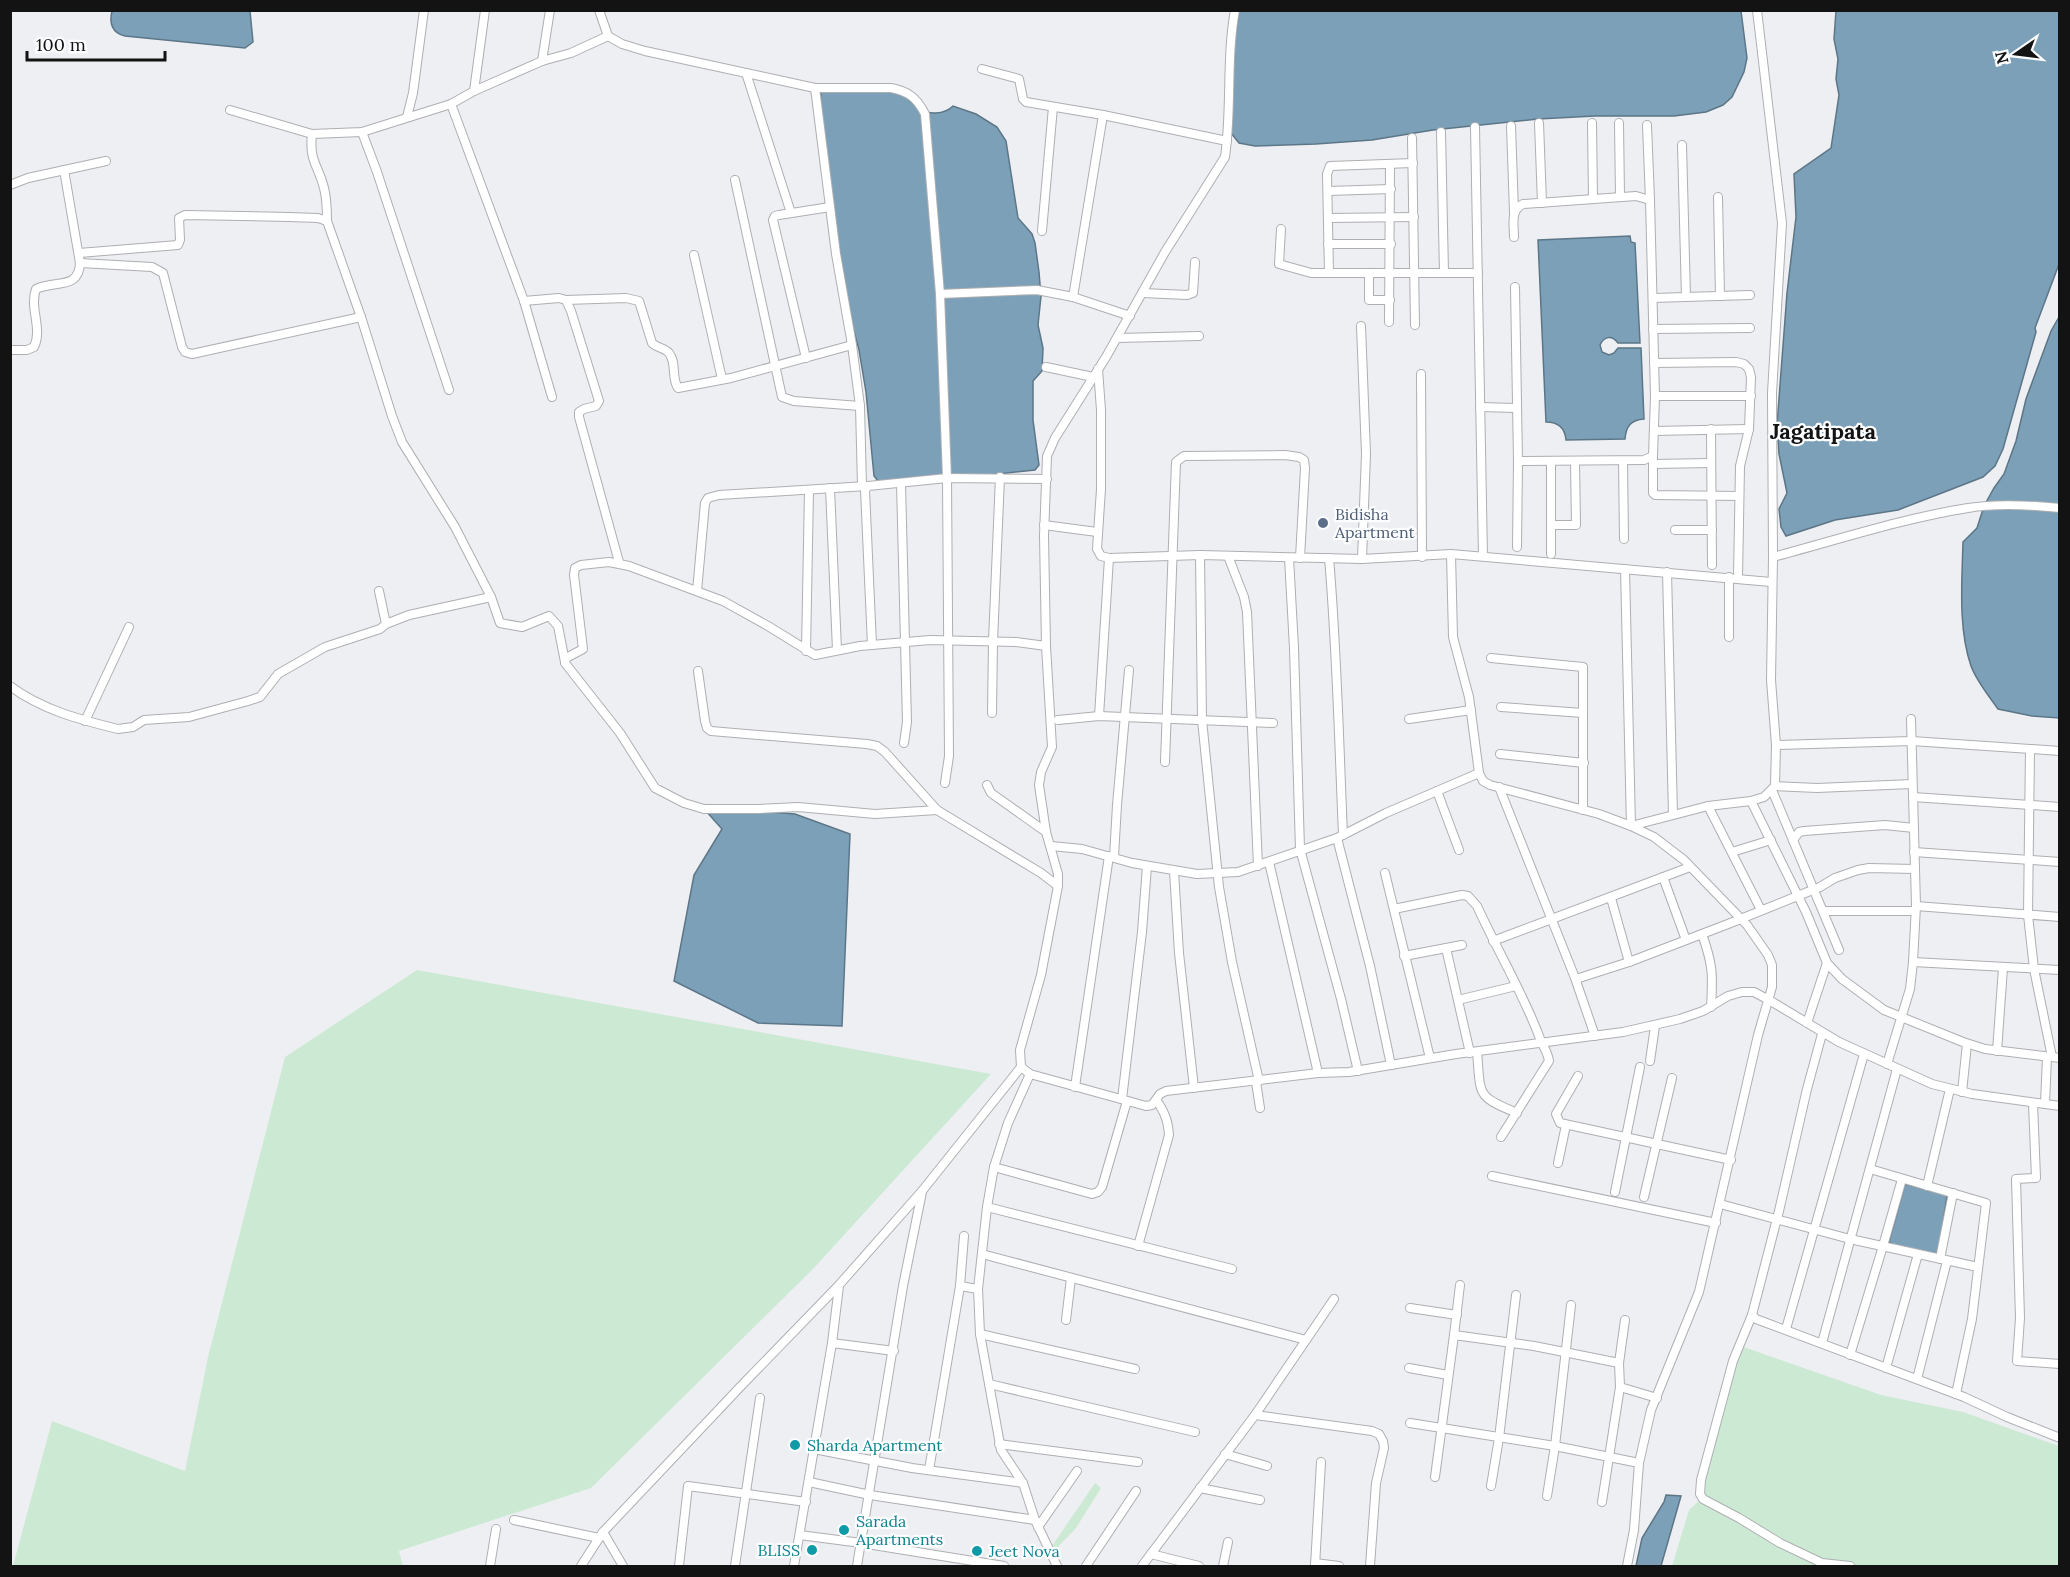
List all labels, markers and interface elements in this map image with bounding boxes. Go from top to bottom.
scale bar [27,24,165,62]
north arrow [1986,24,2046,84]
text: 100 m [36,33,86,56]
text: N [1990,49,2013,66]
district label: Jagatipata [1770,417,1876,445]
place label: Bidisha Apartment [1334,504,1416,542]
marker: Bidisha Apartment [1316,516,1330,530]
place label: Sharda Apartment [807,1435,943,1455]
marker: Sharda Apartment [788,1438,802,1452]
place label: Sarada Apartments [855,1511,943,1549]
marker: Sarada Apartments [837,1523,851,1537]
place label: BLISS [757,1540,800,1560]
place label: Jeet Nova [988,1541,1060,1561]
marker: BLISS [805,1543,819,1557]
marker: Jeet Nova [970,1544,984,1558]

